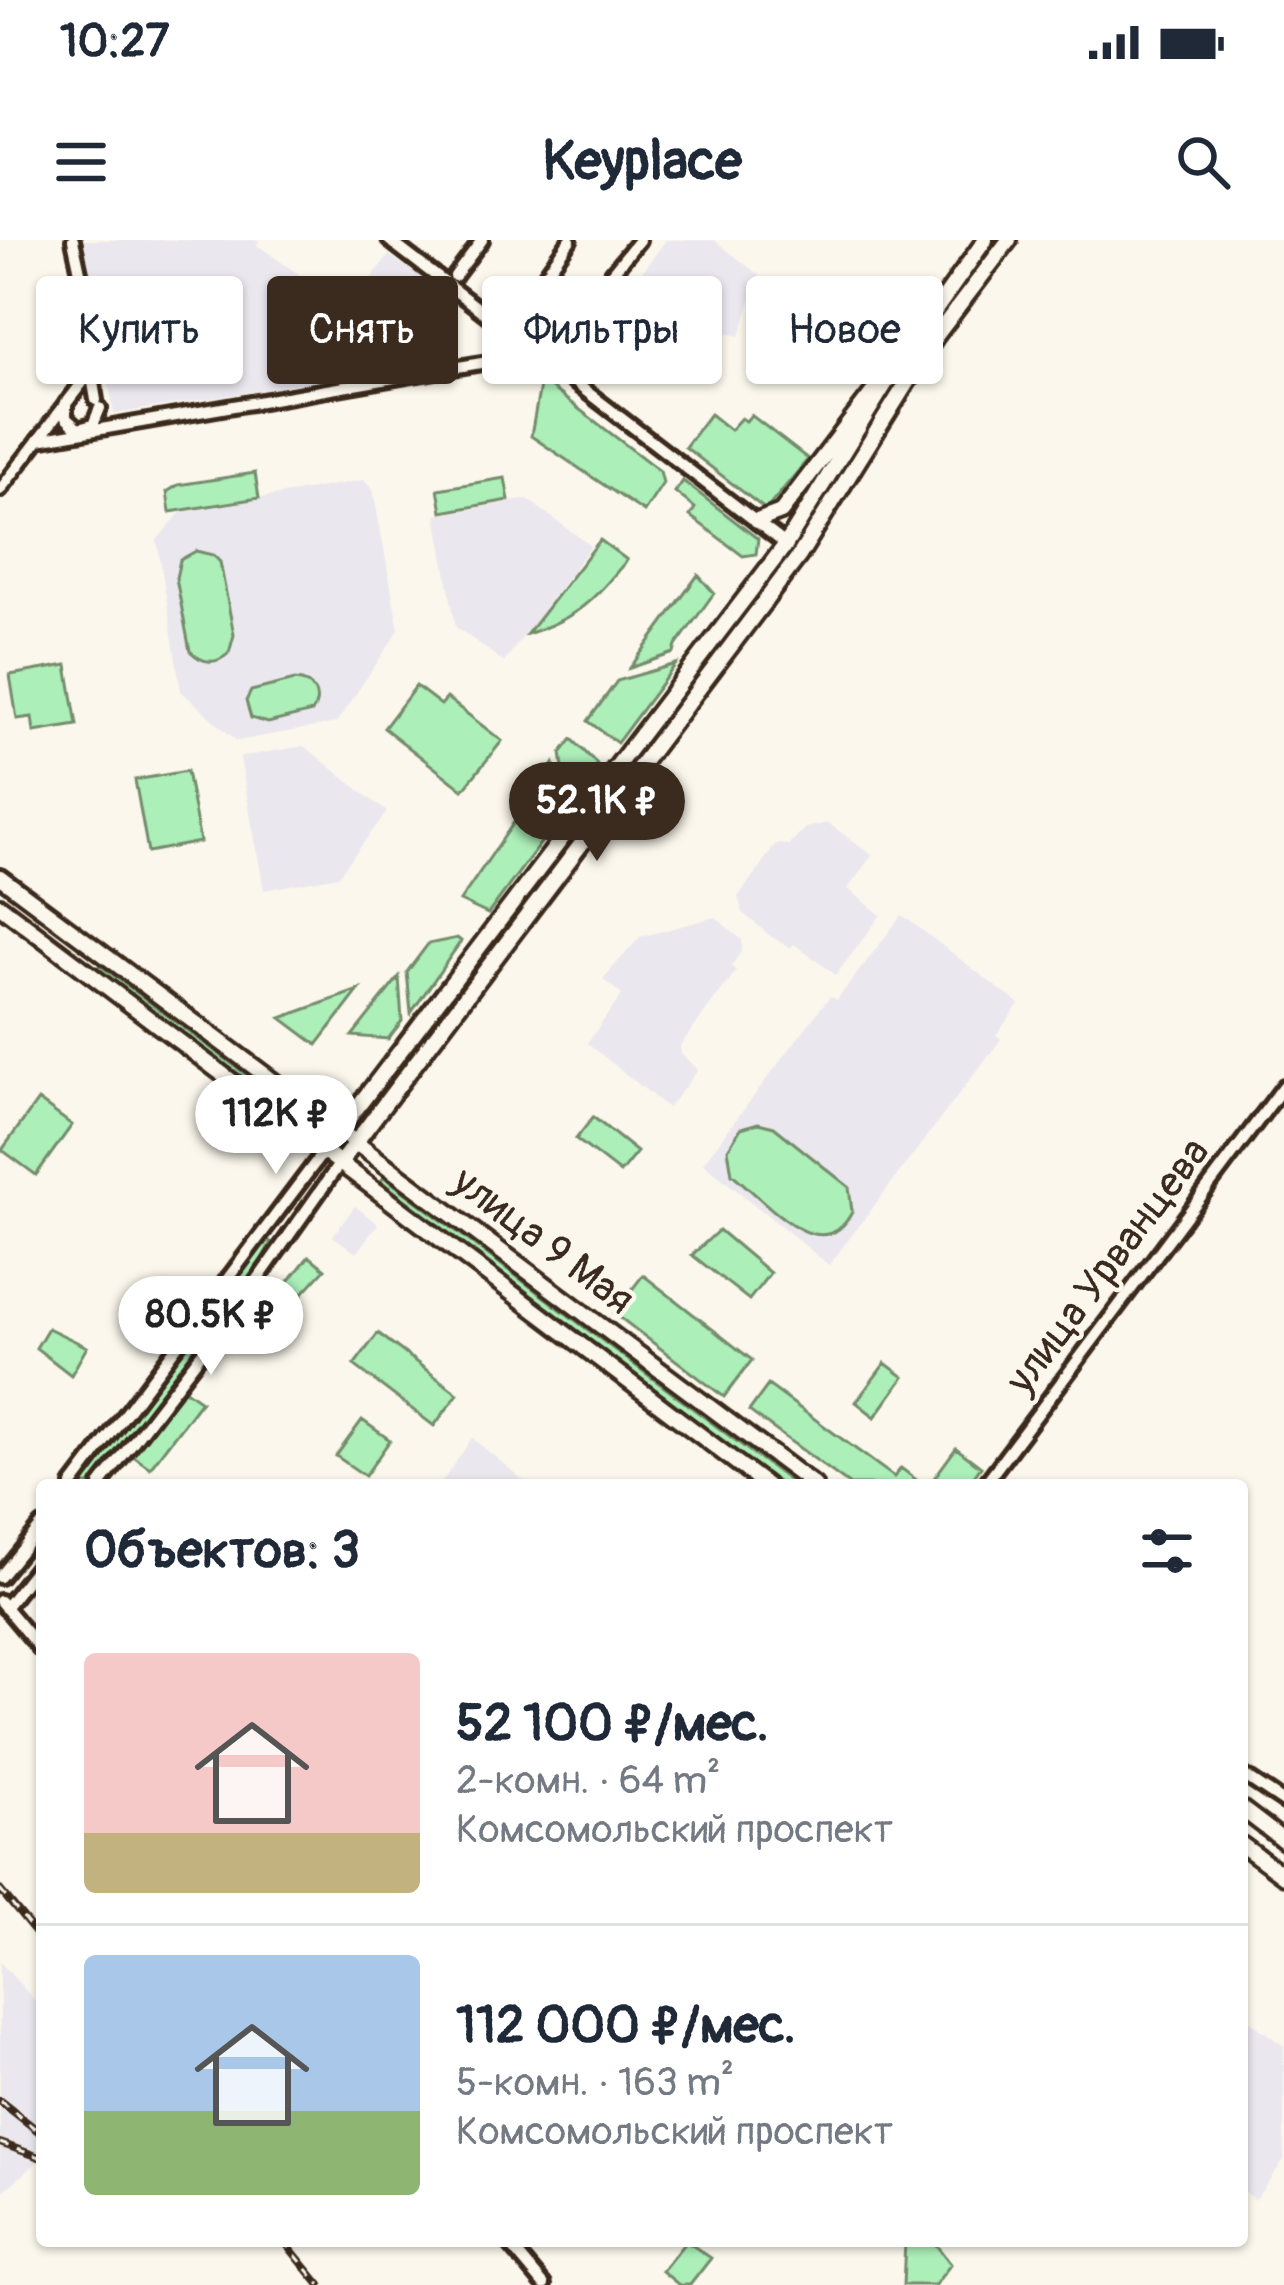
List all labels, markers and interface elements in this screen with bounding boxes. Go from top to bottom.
text: 10:27 [60,14,169,70]
text: Keyplace [542,128,742,196]
icon: menu [48,129,114,195]
icon: search [1170,129,1236,195]
chip: Купить [36,276,243,384]
chip: Снять [267,276,458,384]
chip: Фильтры [482,276,722,384]
chip: Новое [746,276,943,384]
pin: 52.1K ₽ [486,762,708,864]
text: 52.1K ₽ [536,776,658,825]
pin: 112K ₽ [178,1075,374,1177]
text: 112K ₽ [222,1089,330,1138]
street label: улица Урванцева [994,1128,1221,1405]
street label: улица 9 Мая [441,1155,644,1326]
pin: 80.5K ₽ [100,1276,322,1378]
text: 80.5K ₽ [145,1290,277,1339]
icon: filters [1134,1518,1200,1584]
text: Объектов: 3 [84,1519,360,1583]
text: 52 100 ₽/мес. [456,1692,769,1756]
icon: home [180,1701,324,1845]
text: 2-комн. · 64 m² [456,1756,720,1805]
text: Комсомольский проспект [456,1805,893,1854]
text: 112 000 ₽/мес. [456,1994,796,2058]
icon: home [180,2003,324,2147]
text: 5-комн. · 163 m² [456,2058,734,2107]
text: Комсомольский проспект [456,2107,893,2156]

